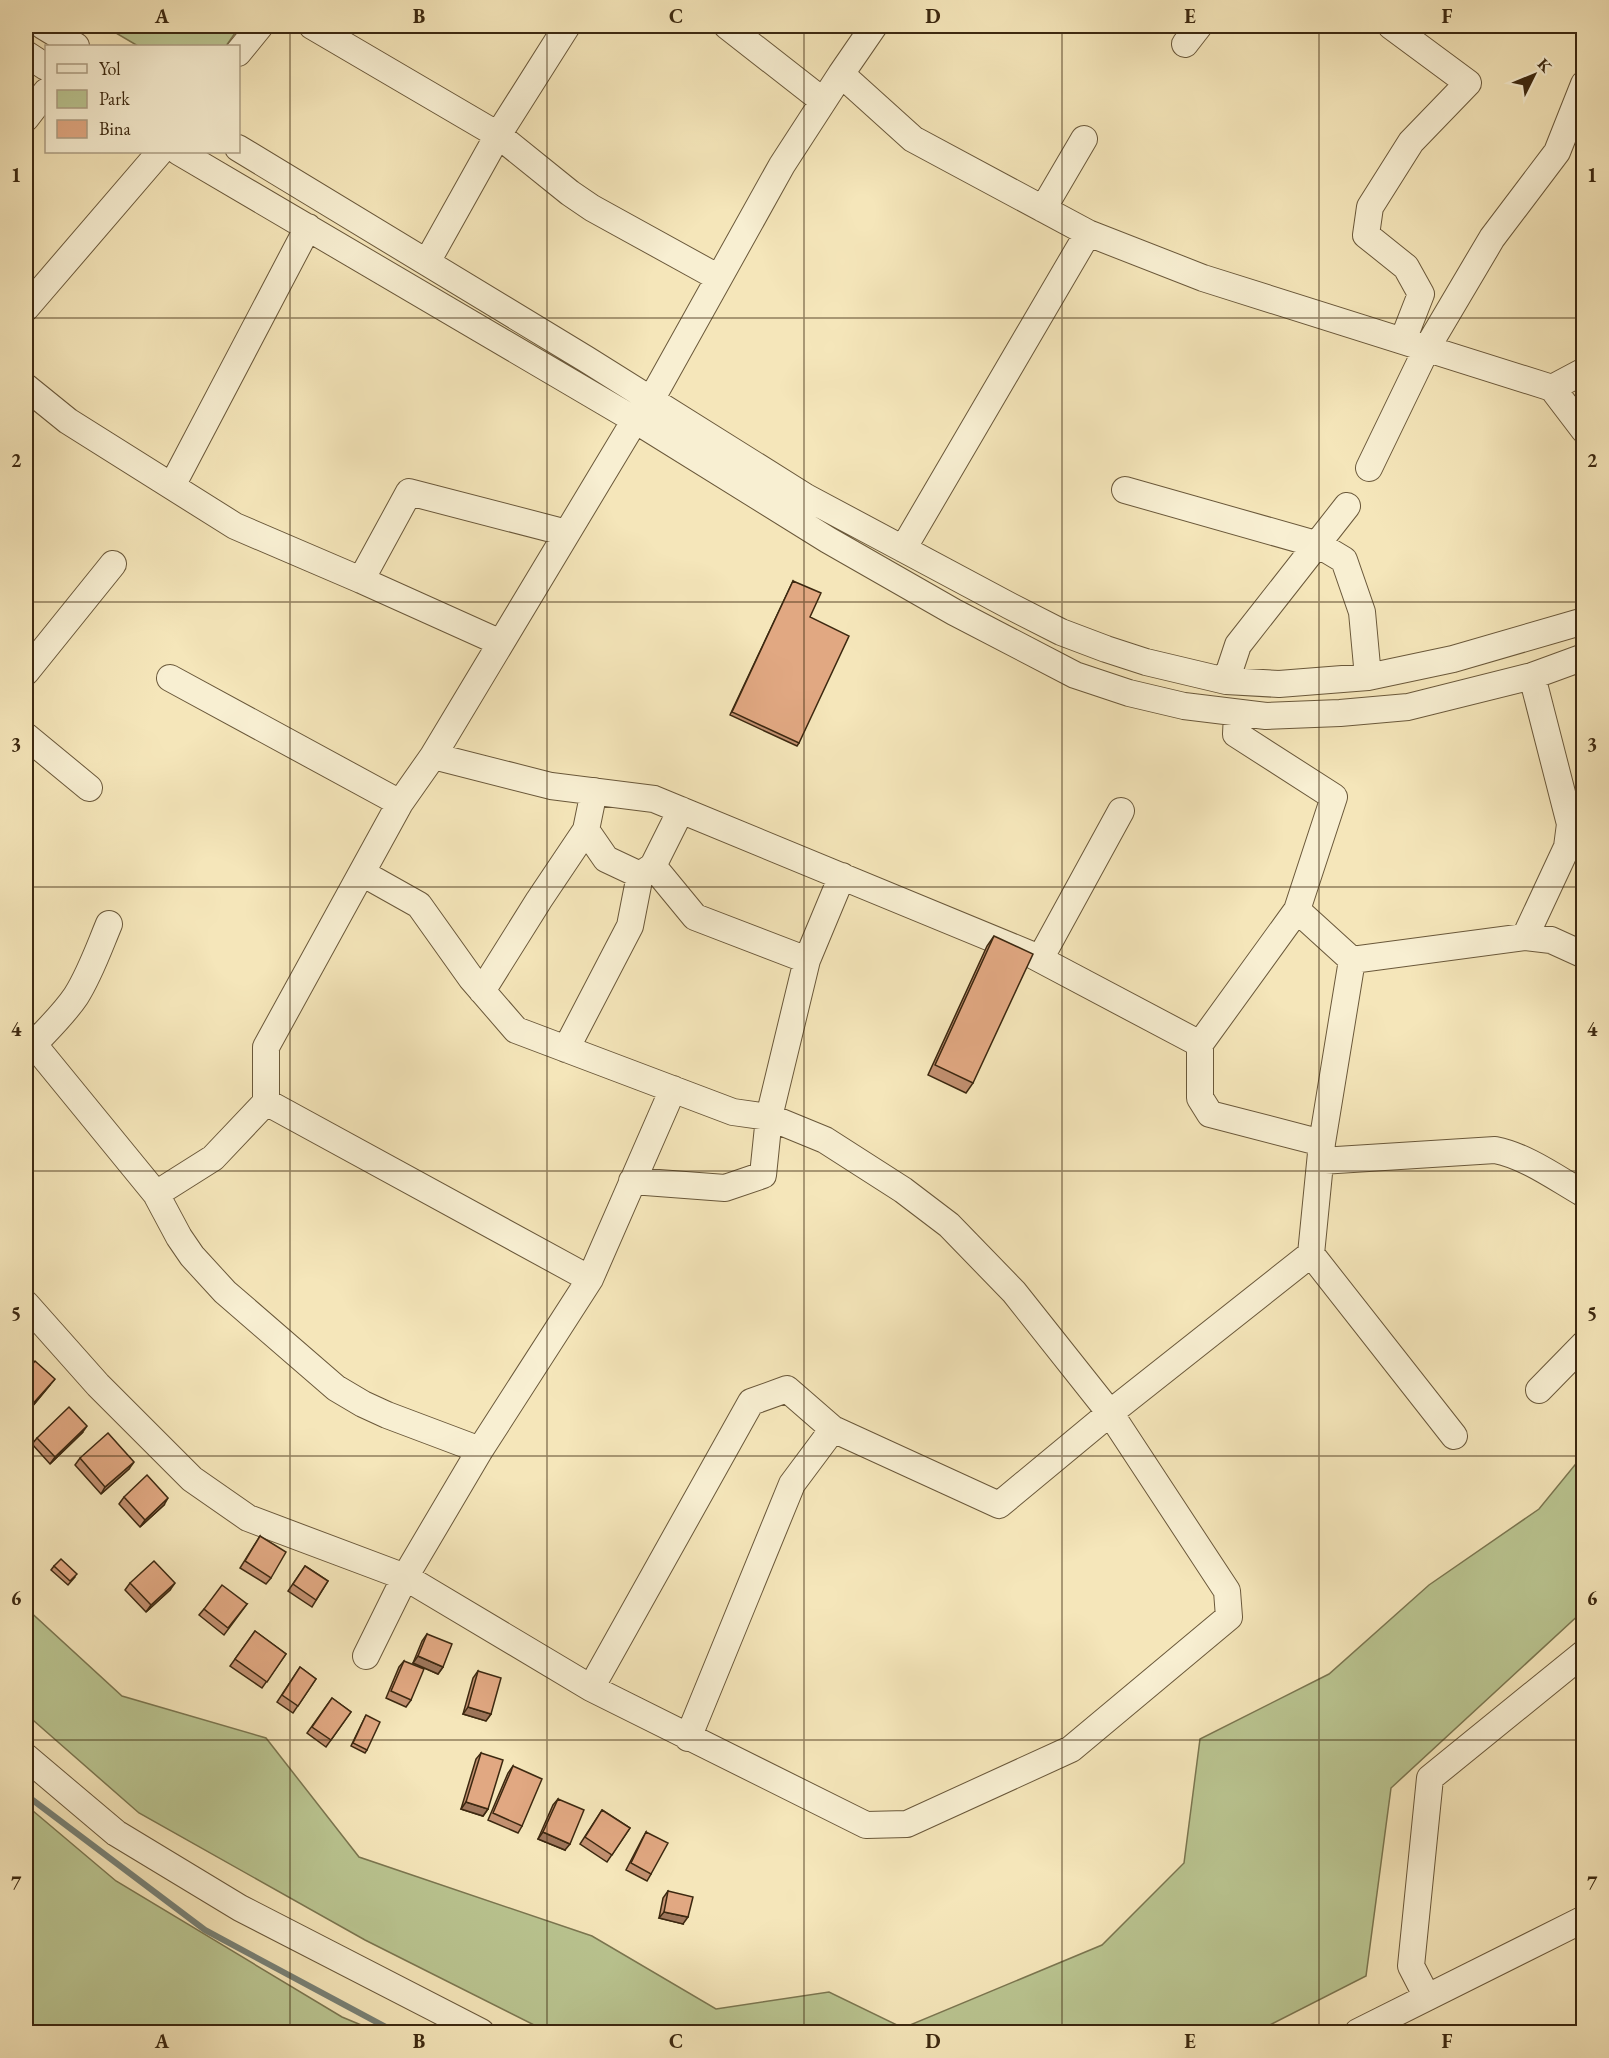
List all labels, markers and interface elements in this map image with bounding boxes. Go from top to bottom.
text: A [154,3,170,29]
text: B [413,3,425,29]
text: C [669,3,683,29]
text: D [925,3,941,29]
text: E [1184,3,1196,29]
text: F [1442,3,1453,29]
legend [45,45,240,153]
north arrow [1504,45,1564,105]
text: K [1533,53,1557,77]
text: Yol [99,57,121,80]
text: Park [99,87,130,110]
text: Bina [99,117,131,140]
text: 1 [11,162,21,188]
text: 1 [1587,162,1597,188]
text: 2 [11,447,22,473]
text: 2 [1587,447,1598,473]
text: 3 [11,731,21,757]
text: 3 [1587,731,1597,757]
text: 4 [11,1016,22,1042]
text: 4 [1587,1016,1598,1042]
text: 5 [11,1300,21,1326]
text: 5 [1587,1300,1597,1326]
text: 6 [11,1585,22,1611]
text: 6 [1587,1585,1598,1611]
text: 7 [11,1870,22,1896]
text: 7 [1587,1870,1598,1896]
text: A [154,2028,170,2054]
text: B [413,2028,425,2054]
text: C [669,2028,683,2054]
text: D [925,2028,941,2054]
text: E [1184,2028,1196,2054]
text: F [1442,2028,1453,2054]

